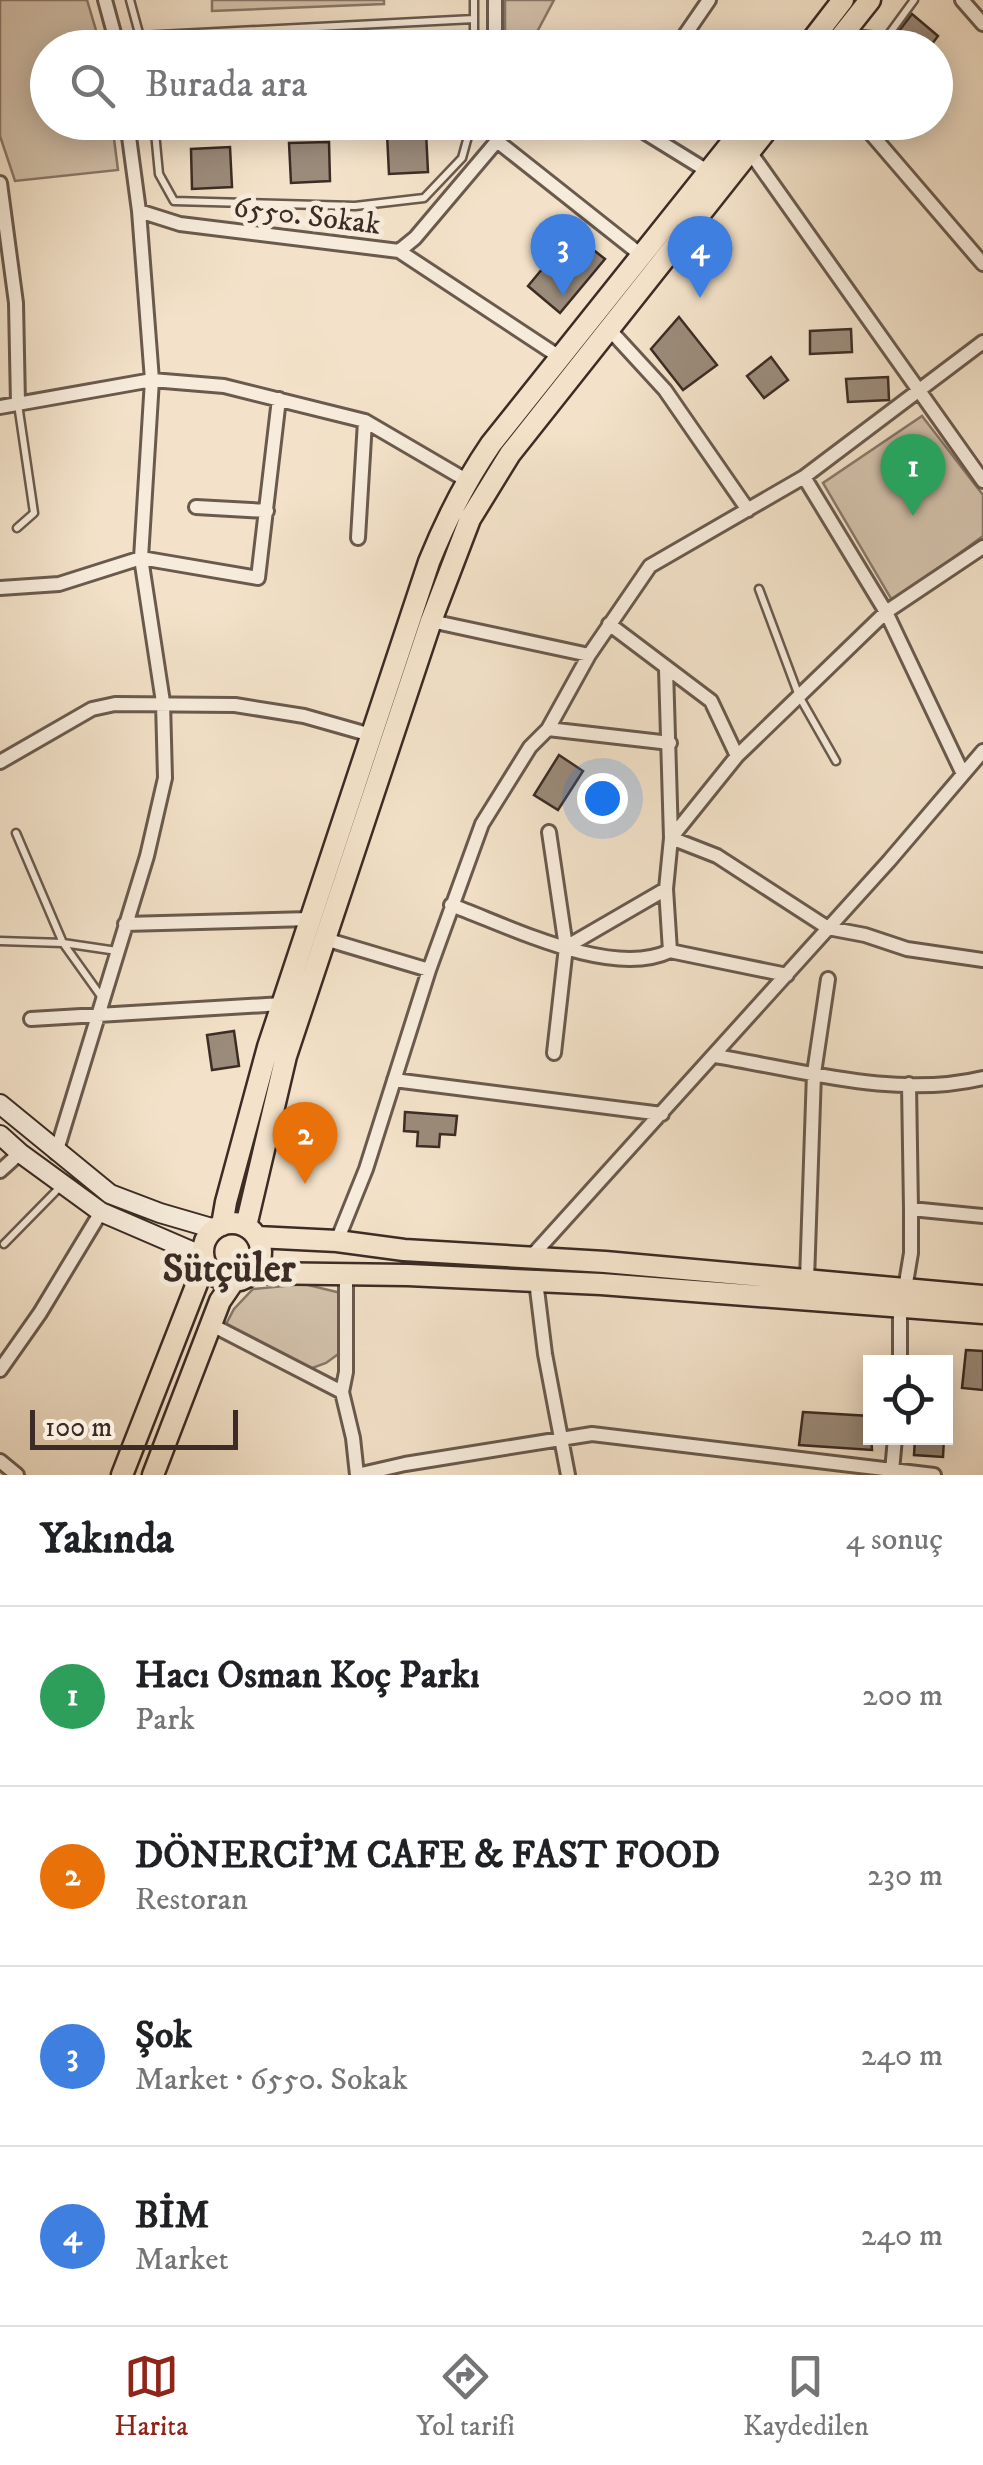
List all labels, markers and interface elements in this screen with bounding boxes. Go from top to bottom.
search box [30,30,953,140]
icon: search [65,58,120,113]
text: Burada ara [145,61,307,109]
street label: 6550. Sokak [231,189,383,244]
pin: 3 [530,214,596,296]
pin: 4 [668,216,732,298]
pin: 1 [880,434,946,516]
your location [577,773,628,824]
pin: 2 [272,1102,338,1184]
district label: Sütçüler [163,1245,297,1295]
map controls [863,1355,953,1445]
button: locate [863,1355,953,1445]
scale bar [30,1405,238,1450]
text: 100 m [45,1410,112,1445]
text: Yakında [40,1514,174,1566]
text: 4 sonuç [846,1520,943,1560]
text: Hacı Osman Koç Parkı [135,1652,480,1700]
text: 1 [67,1676,78,1716]
text: 200 m [862,1676,943,1716]
text: Park [135,1700,195,1740]
text: DÖNERCİ'M CAFE & FAST FOOD [135,1832,720,1880]
text: 2 [65,1856,80,1896]
text: 230 m [867,1856,943,1896]
text: Restoran [135,1880,248,1920]
text: Şok [135,2012,192,2060]
text: 3 [67,2036,78,2076]
text: 240 m [861,2036,943,2076]
text: Market · 6550. Sokak [135,2060,408,2100]
text: BİM [135,2192,209,2240]
text: 4 [63,2216,82,2256]
text: 240 m [861,2216,943,2256]
text: Market [135,2240,229,2280]
tab: Harita [114,2349,188,2444]
tab: Yol tarifi [416,2349,515,2444]
tab: Kaydedilen [743,2349,869,2444]

